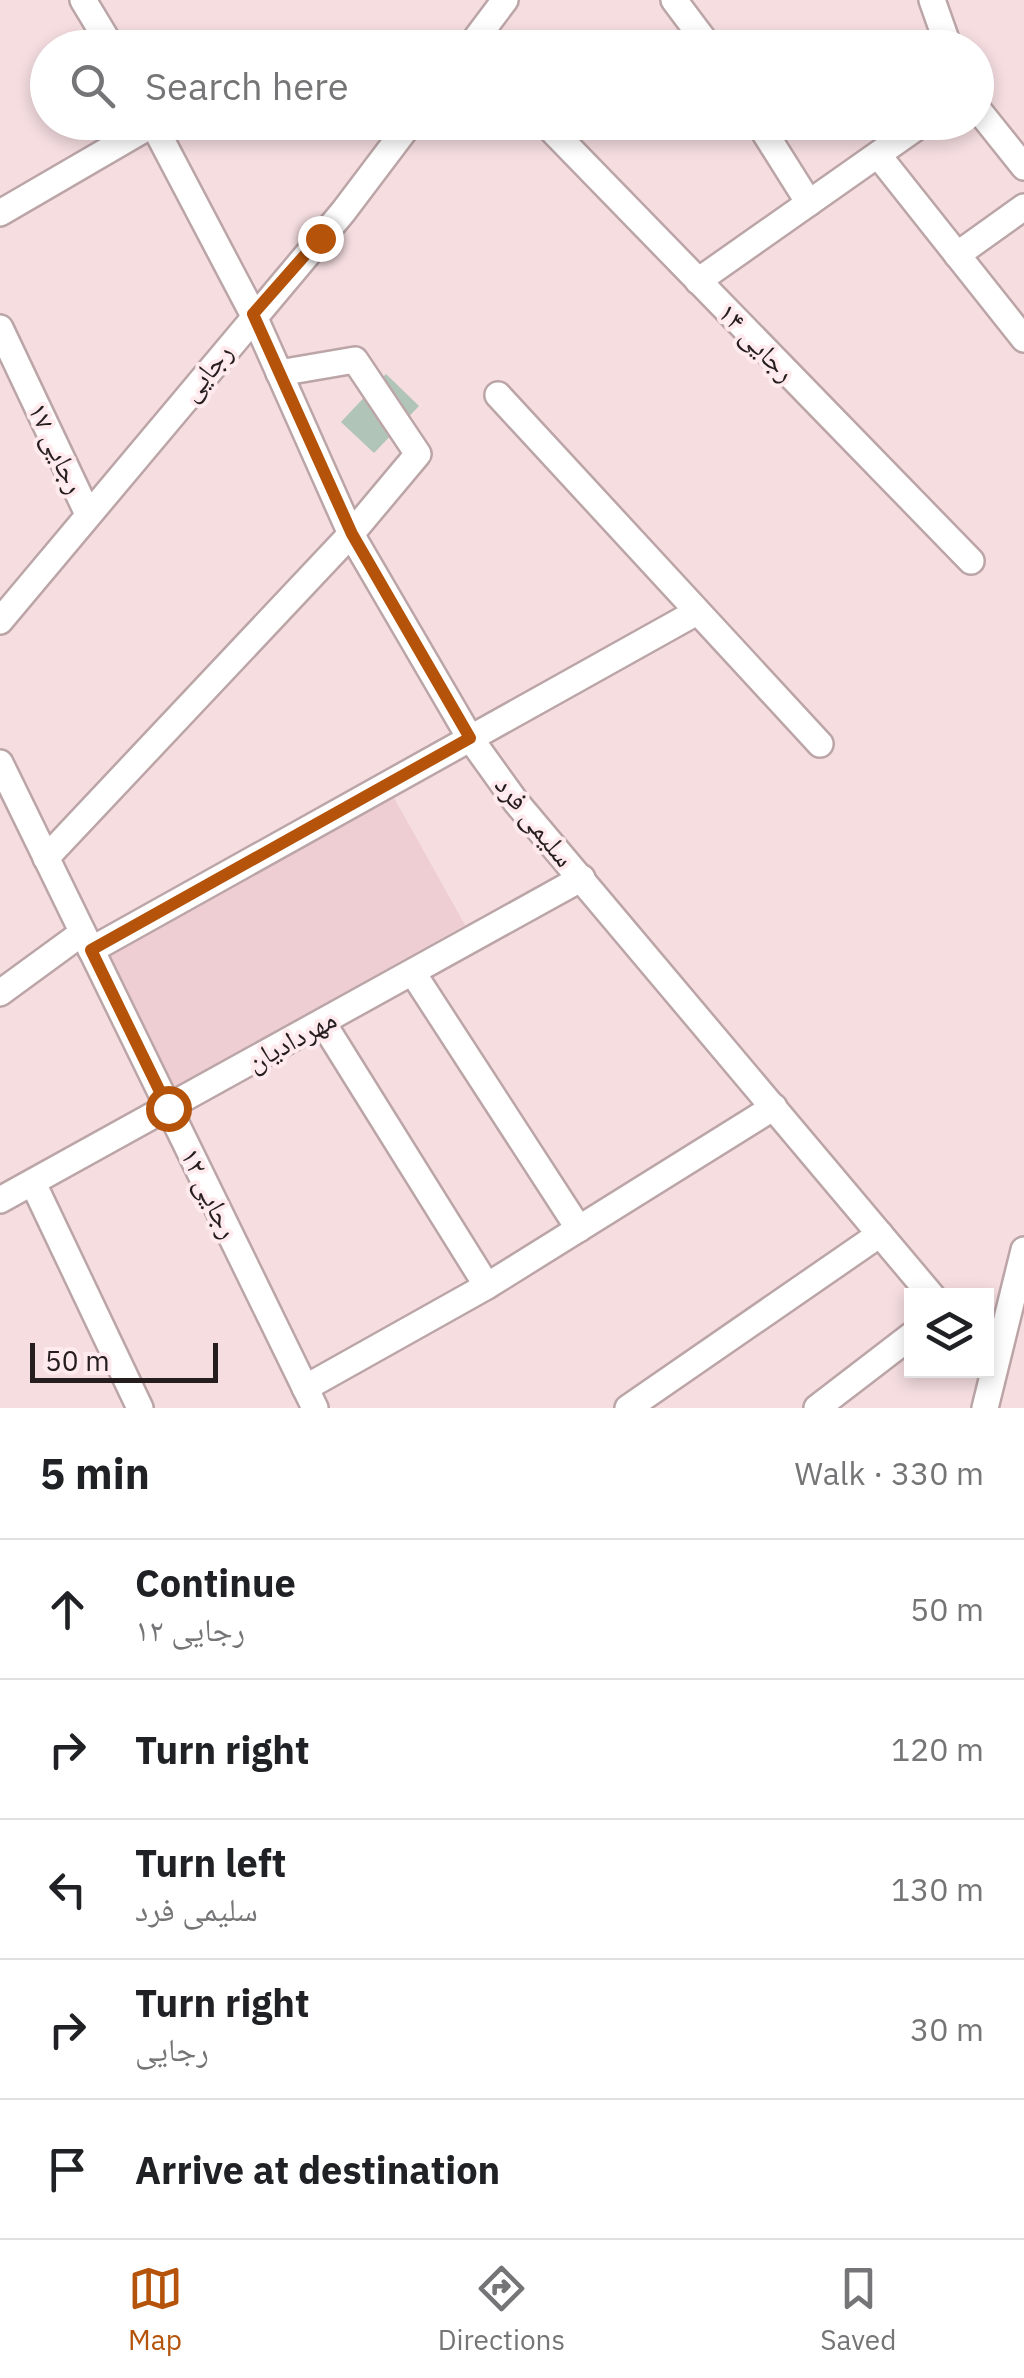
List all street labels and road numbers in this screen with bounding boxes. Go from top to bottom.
street label: رجایی ۱۴ [711,294,804,389]
street label: رجایی [171,335,240,408]
street label: رجایی ۱۷ [20,396,95,499]
street label: سلیمی فرد [487,767,584,874]
street label: مهردادیان [239,1000,342,1079]
street label: رجایی ۱۲ [173,1141,248,1244]

